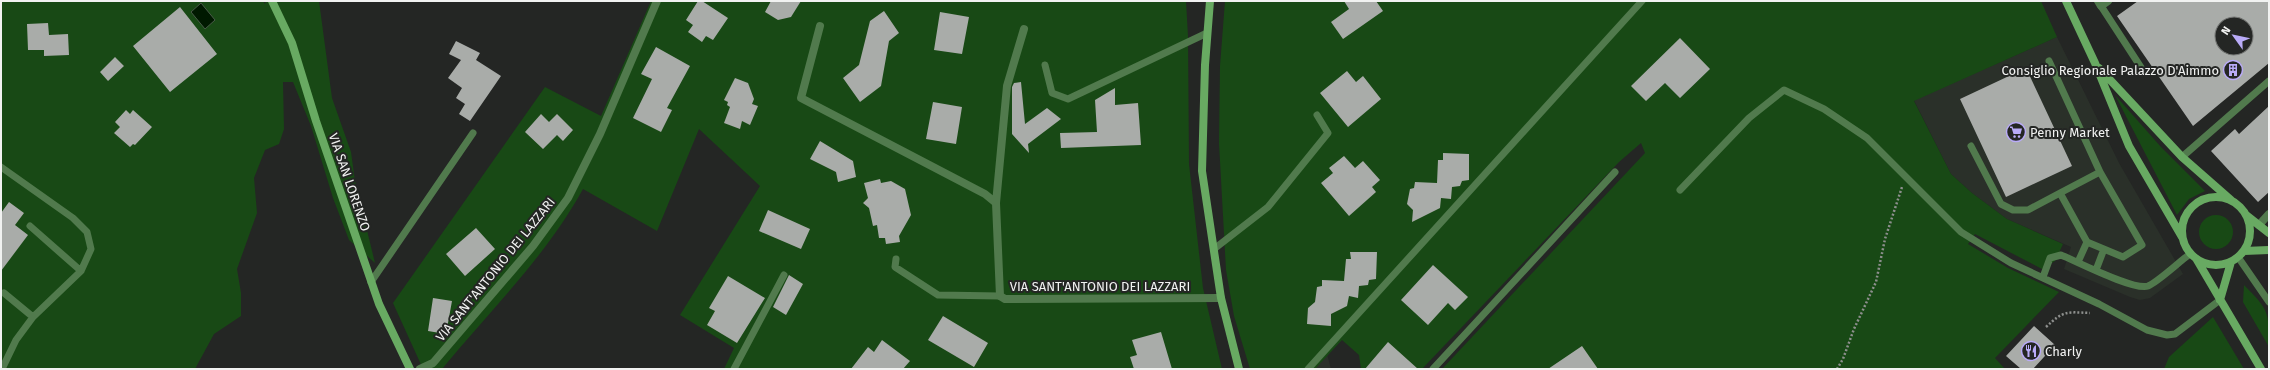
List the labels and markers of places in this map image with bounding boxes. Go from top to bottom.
building icon: Consiglio Regionale Palazzo D'Aimmo [2222,59,2244,81]
place label: Consiglio Regionale Palazzo D'Aimmo [2001,63,2219,78]
supermarket icon: Penny Market [2005,121,2027,143]
place label: Penny Market [2030,125,2110,140]
restaurant icon: Charly [2020,340,2042,362]
place label: Charly [2045,344,2083,359]

